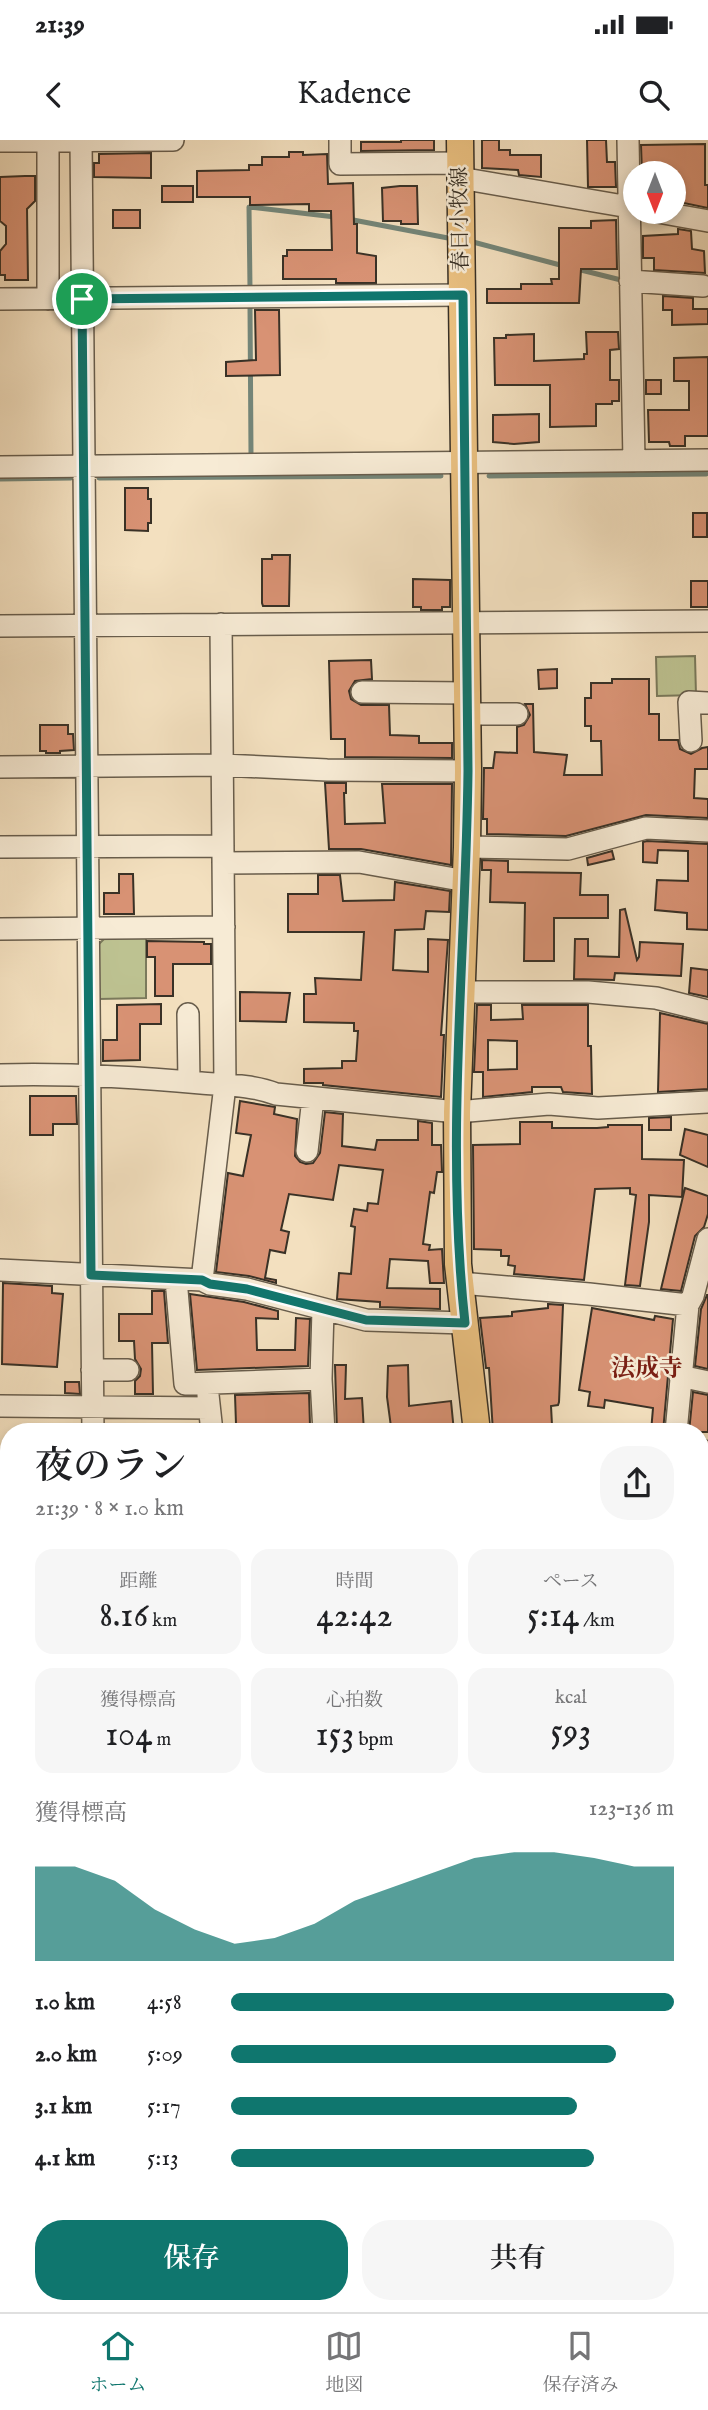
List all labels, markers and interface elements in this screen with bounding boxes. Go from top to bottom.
text: 21:39 [35,8,85,41]
text: Kadence [297,74,411,115]
icon: back [35,76,73,114]
icon: search [635,76,673,114]
north arrow [623,161,686,224]
map controls [623,161,686,224]
street label: 春日小牧線 [447,166,475,272]
pin [52,269,112,329]
icon: arrive [63,280,101,318]
district label: 法成寺 [611,1354,683,1385]
text: 夜のラン [35,1444,187,1492]
button: share [600,1446,674,1520]
text: 21:39 · 8 × 1.0 km [35,1494,184,1523]
text: 距離 [119,1570,157,1594]
text: 時間 [335,1570,374,1594]
text: ペース [543,1570,599,1594]
text: 8.16 [99,1594,148,1639]
text: 42:42 [316,1594,393,1639]
text: 5:14 [527,1594,579,1639]
text: km [148,1609,177,1633]
text: /km [579,1609,615,1633]
text: kcal [555,1686,587,1710]
text: 獲得標高 [100,1689,176,1713]
text: 心拍数 [326,1689,383,1713]
text: 593 [550,1710,591,1755]
text: 104 [105,1713,152,1758]
text: 153 [315,1713,354,1758]
text: m [152,1728,171,1752]
text: bpm [354,1728,394,1752]
text: 123–136 m [589,1794,674,1823]
text: 獲得標高 [35,1799,127,1828]
text: 1.0 km [35,1988,95,2017]
text: 4:58 [147,1988,182,2017]
text: 2.0 km [35,2040,97,2069]
text: 5:09 [147,2040,183,2069]
text: 3.1 km [35,2092,92,2121]
text: 5:17 [147,2092,181,2121]
text: 4.1 km [35,2144,95,2173]
text: 5:13 [147,2144,179,2173]
button: 保存 [35,2220,348,2300]
button: 共有 [362,2220,674,2300]
tab: ホーム [89,2327,147,2398]
tab: 地図 [325,2327,364,2398]
tab: 保存済み [542,2327,619,2398]

